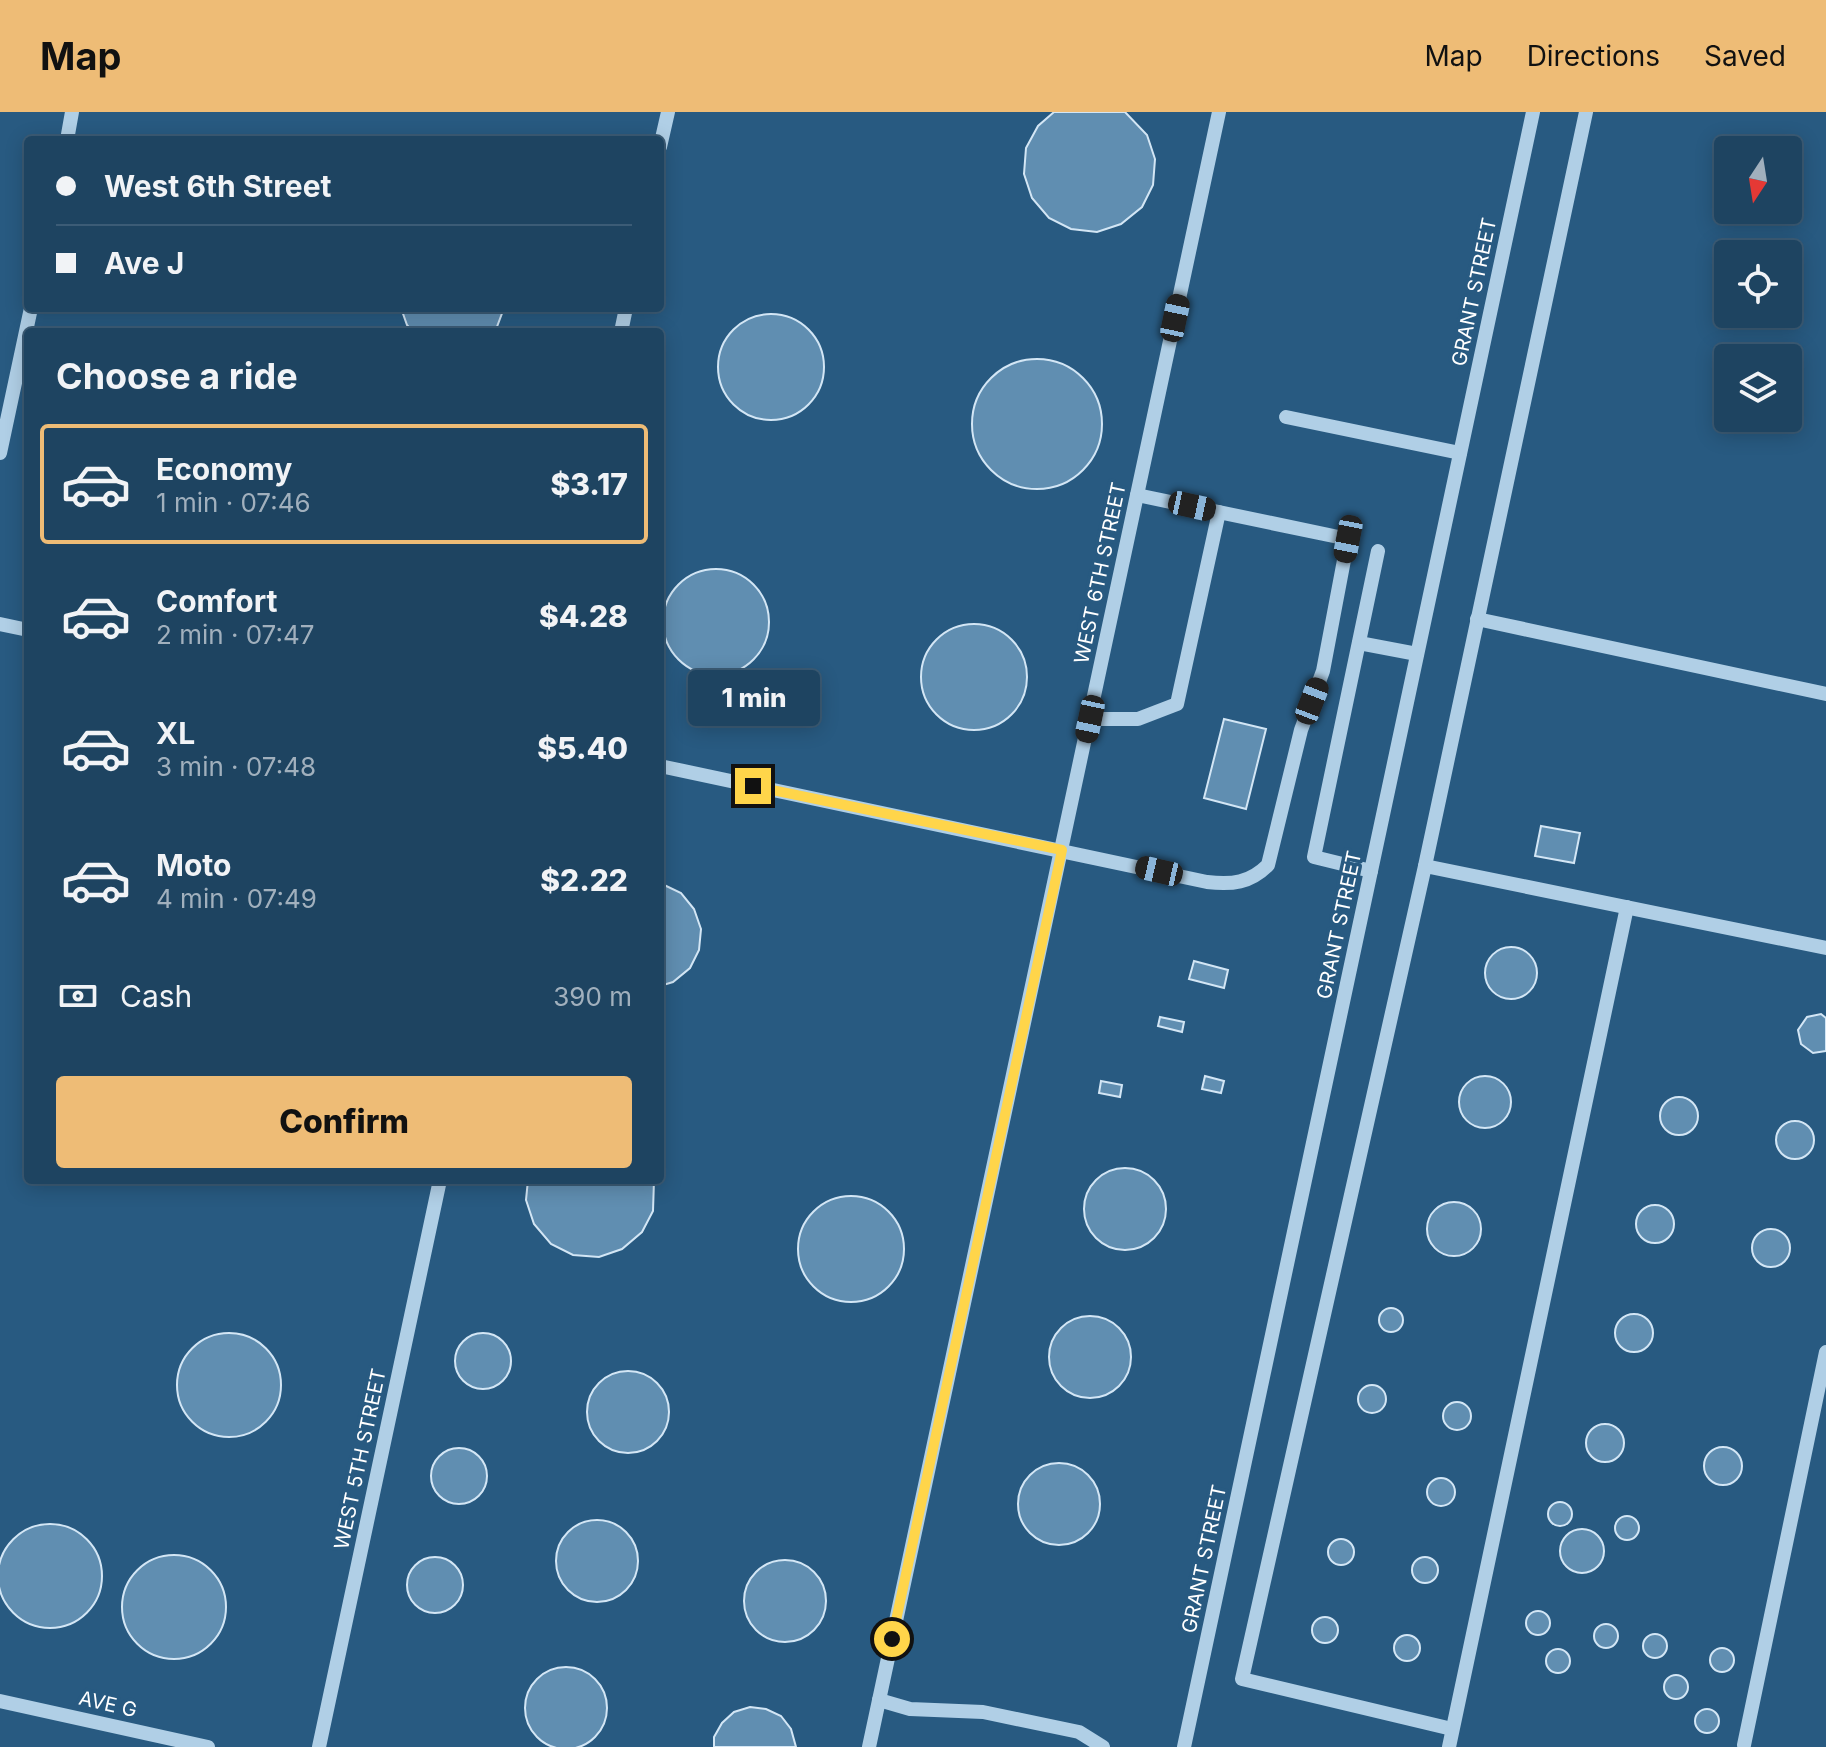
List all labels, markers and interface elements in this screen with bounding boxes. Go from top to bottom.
text: Map [40,33,121,79]
text: Map [1424,39,1483,73]
text: Directions [1527,39,1660,73]
text: Saved [1704,39,1786,73]
north arrow [1714,136,1802,224]
map controls [1714,136,1802,432]
text: West 6th Street [104,168,332,204]
street label: GRANT STREET [1447,216,1501,368]
button: locate [1714,240,1802,328]
text: Ave J [104,245,184,281]
car [1158,292,1192,344]
button: layers [1714,344,1802,432]
text: Choose a ride [56,354,298,398]
icon: car [60,448,132,520]
text: Economy [156,451,292,487]
text: $3.17 [550,466,628,502]
street label: WEST 6TH STREET [1069,480,1131,666]
text: 1 min · 07:46 [156,487,311,518]
car [1166,489,1218,523]
car [1332,513,1364,565]
icon: car [60,580,132,652]
text: Comfort [156,583,277,619]
text: $4.28 [539,598,628,634]
text: 2 min · 07:47 [156,619,314,650]
callout: 1 min [687,670,819,726]
car [1292,674,1332,728]
text: 1 min [721,682,787,713]
car [1073,693,1107,745]
icon: car [60,712,132,784]
text: XL [156,715,195,751]
text: $5.40 [537,730,628,766]
text: 3 min · 07:48 [156,751,316,782]
route end [735,768,771,804]
icon: car [60,844,132,916]
text: Moto [156,847,231,883]
street label: GRANT STREET [1312,849,1366,1001]
car [1133,854,1185,888]
text: $2.22 [540,862,628,898]
text: 4 min · 07:49 [156,883,317,914]
icon: cash [56,974,100,1018]
text: Cash [120,978,192,1014]
text: 390 m [553,981,632,1012]
button: Confirm [56,1076,632,1168]
street label: WEST 5TH STREET [329,1366,391,1552]
street label: GRANT STREET [1177,1483,1231,1635]
route start [874,1621,910,1657]
street label: AVE G [77,1686,139,1722]

